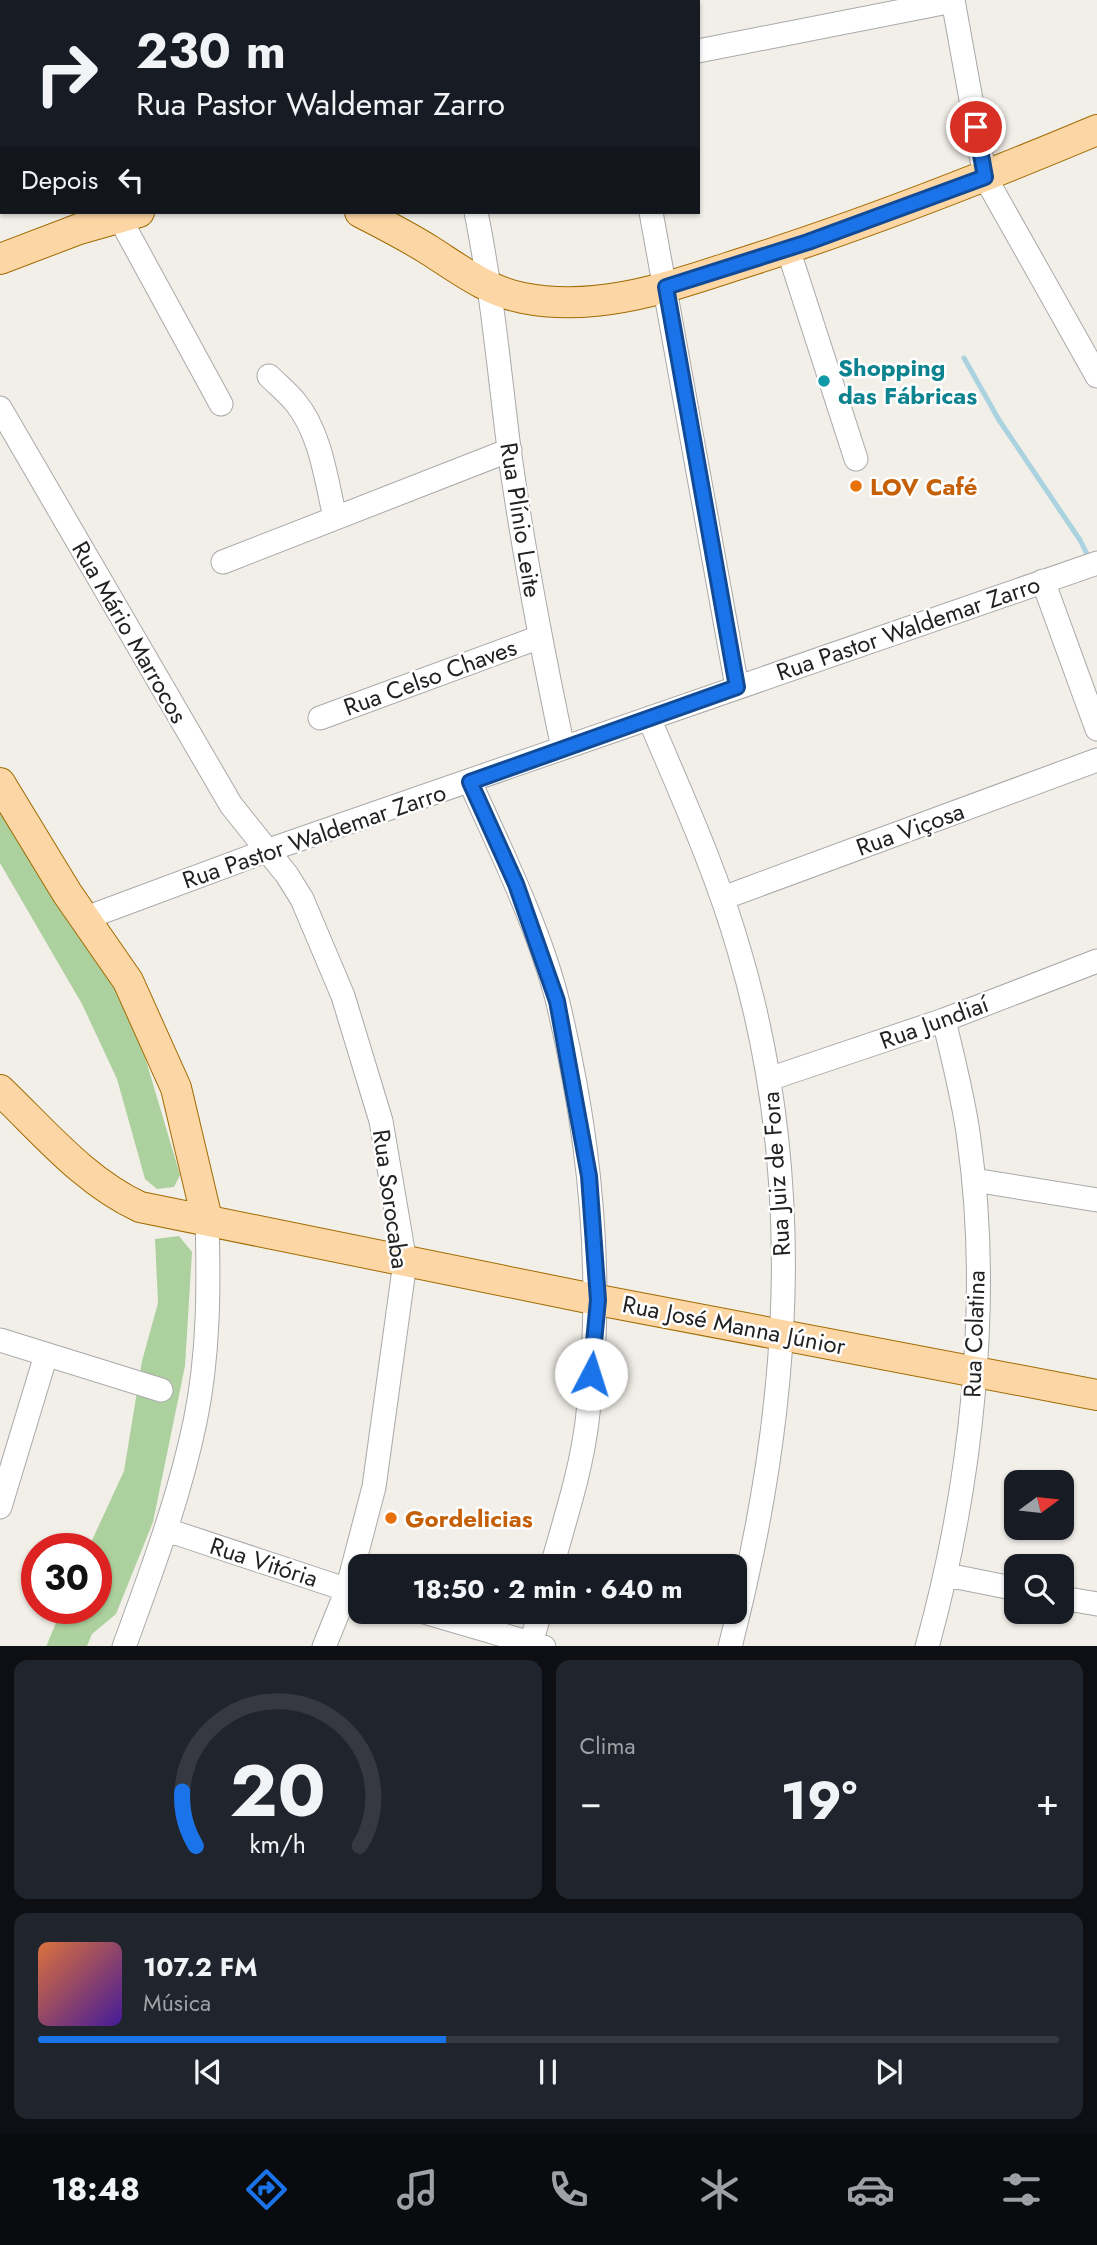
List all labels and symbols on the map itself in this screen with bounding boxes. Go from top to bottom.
pin [946,97,1006,157]
place label: Shopping das Fábricas [838,350,977,413]
marker: Shopping das Fábricas [816,373,832,389]
street label: Rua Plínio Leite [491,440,551,600]
place label: LOV Café [870,469,978,504]
marker: LOV Café [848,478,864,494]
street label: Rua Mário Marrocos [64,534,196,730]
street label: Rua Pastor Waldemar Zarro [771,566,1045,690]
street label: Rua Celso Chaves [339,629,521,725]
street label: Rua Pastor Waldemar Zarro [177,774,451,898]
street label: Rua Viçosa [851,793,969,865]
street label: Rua Jundiaí [875,986,994,1058]
street label: Rua Juiz de Fora [753,1090,799,1258]
street label: Rua Sorocaba [364,1127,418,1271]
street label: Rua Colatina [954,1270,994,1398]
street label: Rua José Manna Júnior [620,1286,849,1364]
position arrow [554,1337,628,1411]
north arrow [1004,1470,1074,1540]
place label: Gordelicias [405,1501,533,1536]
marker: Gordelicias [383,1510,399,1526]
street label: Rua Vitória [205,1528,323,1596]
speed limit sign: 30 [21,1533,112,1624]

